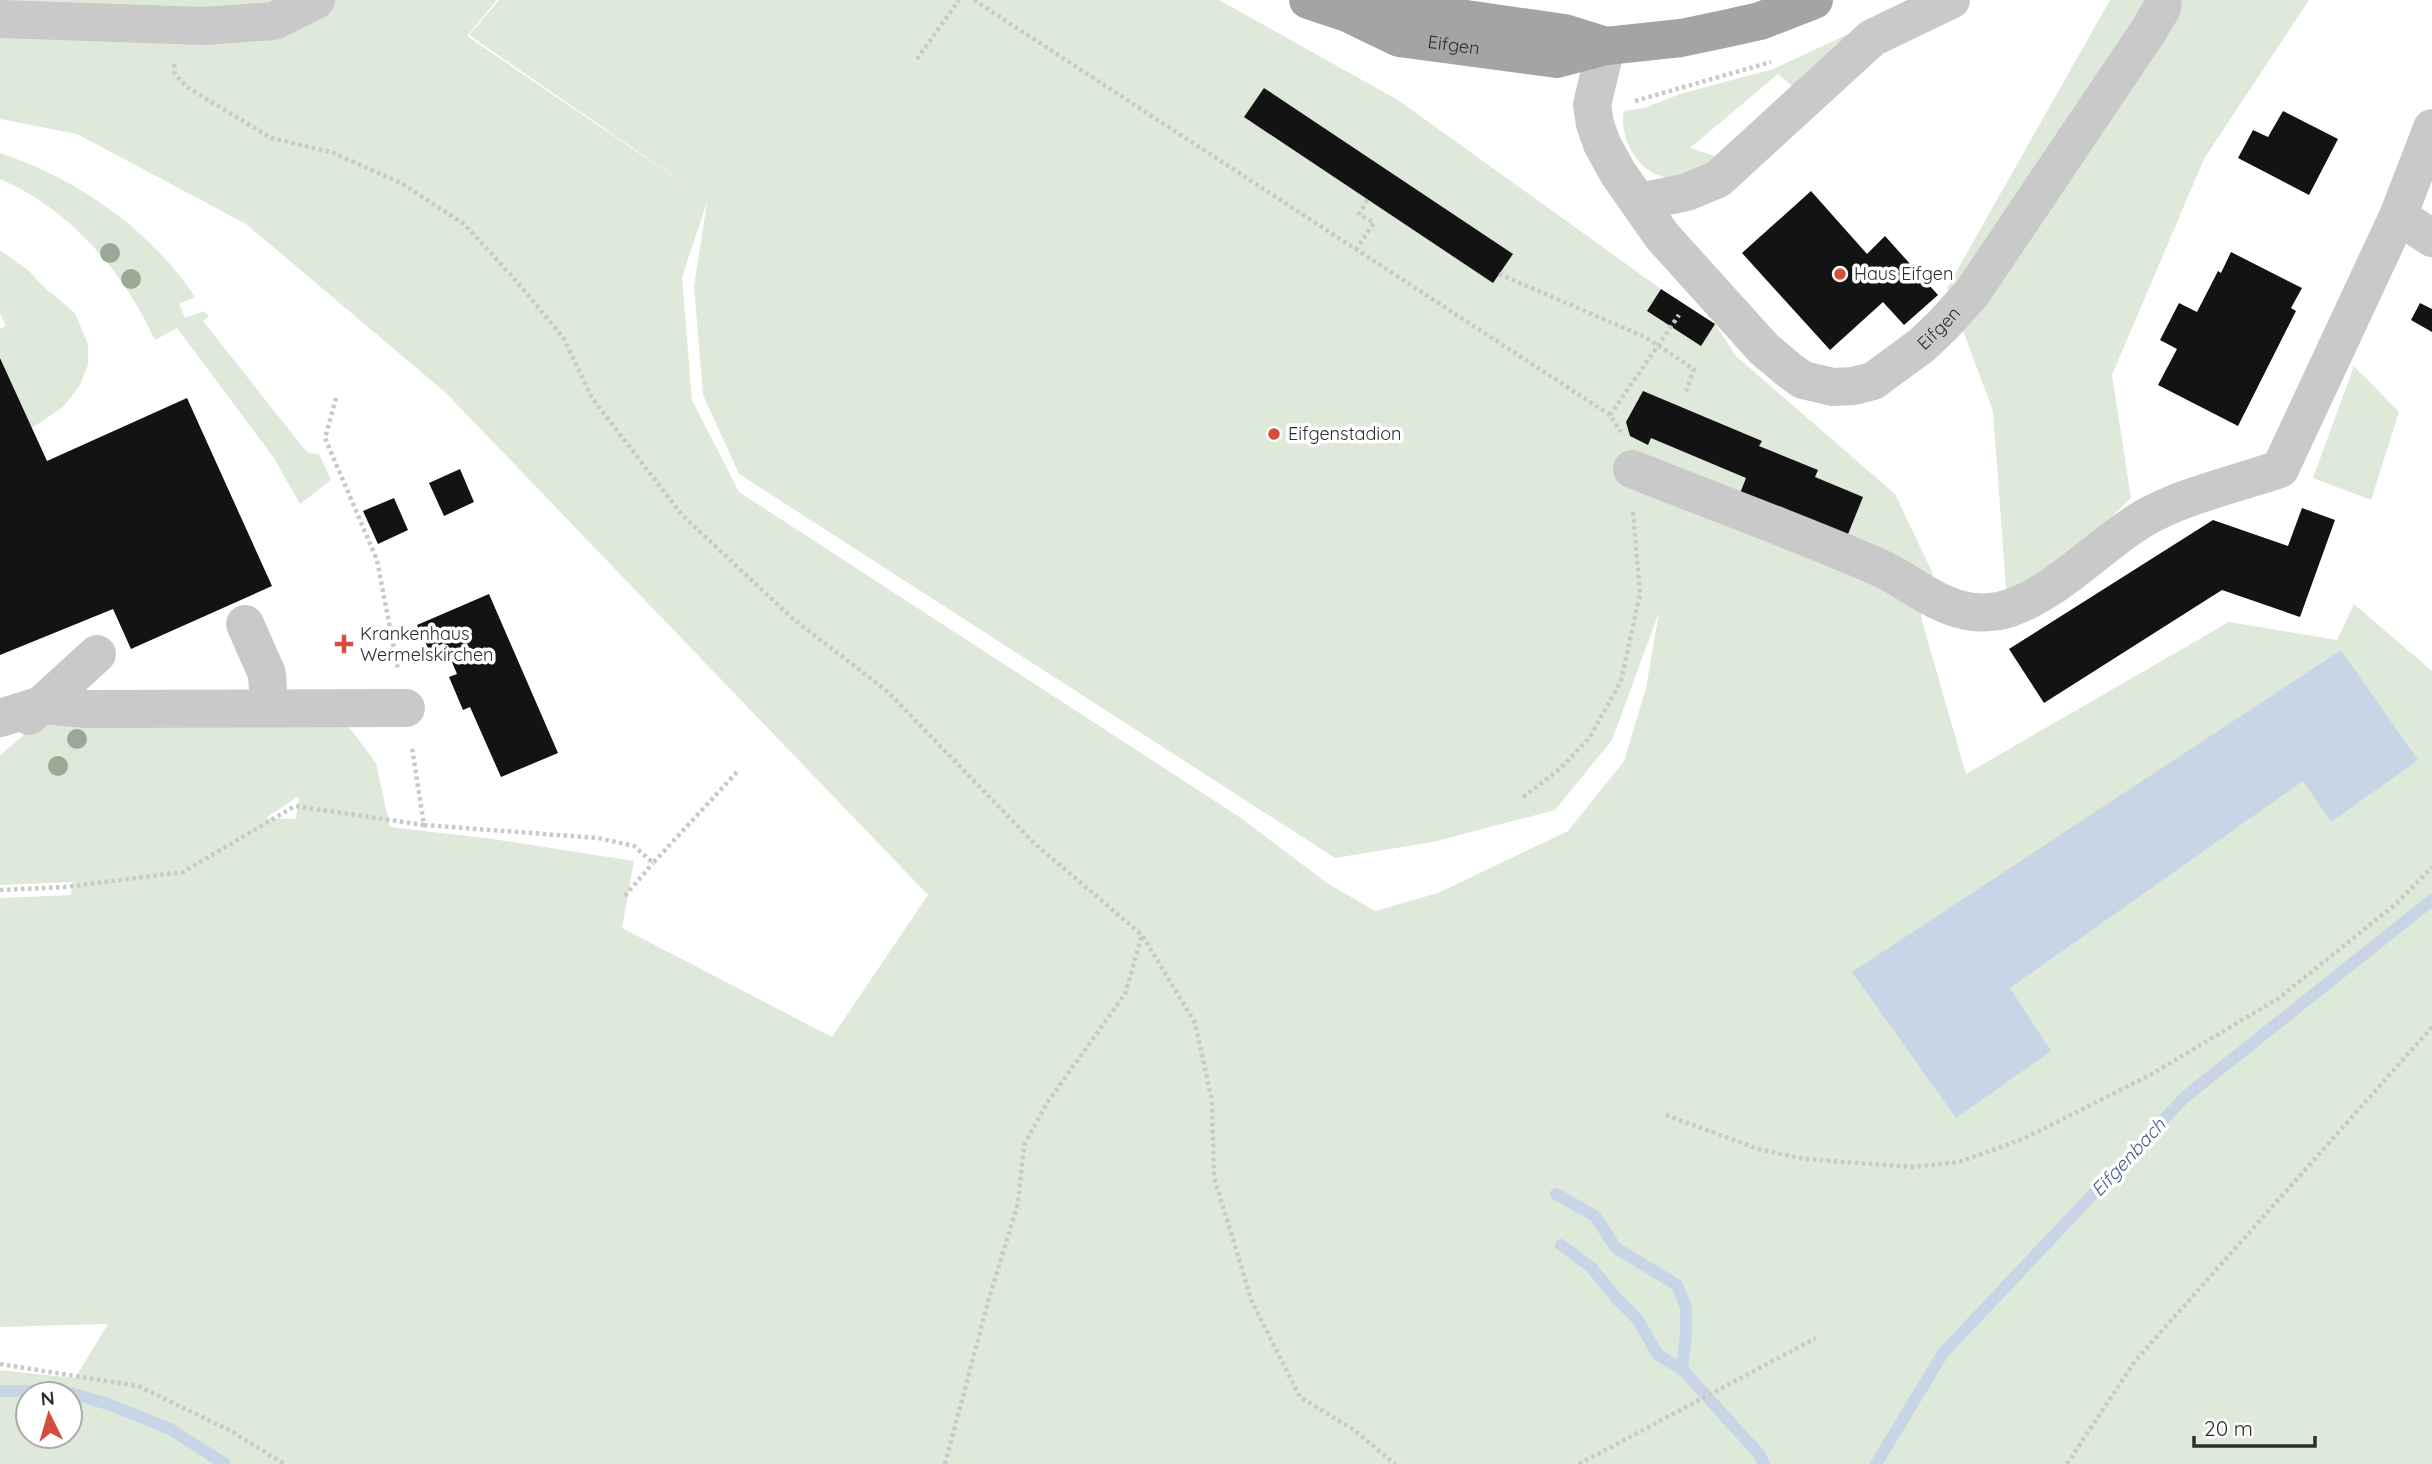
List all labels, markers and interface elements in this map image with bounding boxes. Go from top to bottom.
street label: Eifgen [1426,30,1481,60]
place label: Haus Eifgen [1854,262,1953,285]
marker: Haus Eifgen [1832,266,1848,282]
street label: Eifgen [1912,302,1965,355]
place label: Eifgenstadion [1288,422,1402,445]
marker: Eifgenstadion [1266,426,1282,442]
place label: Krankenhaus Wermelskirchen [360,622,494,666]
marker: Krankenhaus Wermelskirchen [334,634,354,654]
water label: Eifgenbach [2086,1112,2171,1201]
north arrow [14,1380,84,1450]
text: N [40,1386,56,1411]
scale bar [2194,1404,2315,1448]
text: 20 m [2204,1415,2253,1441]

